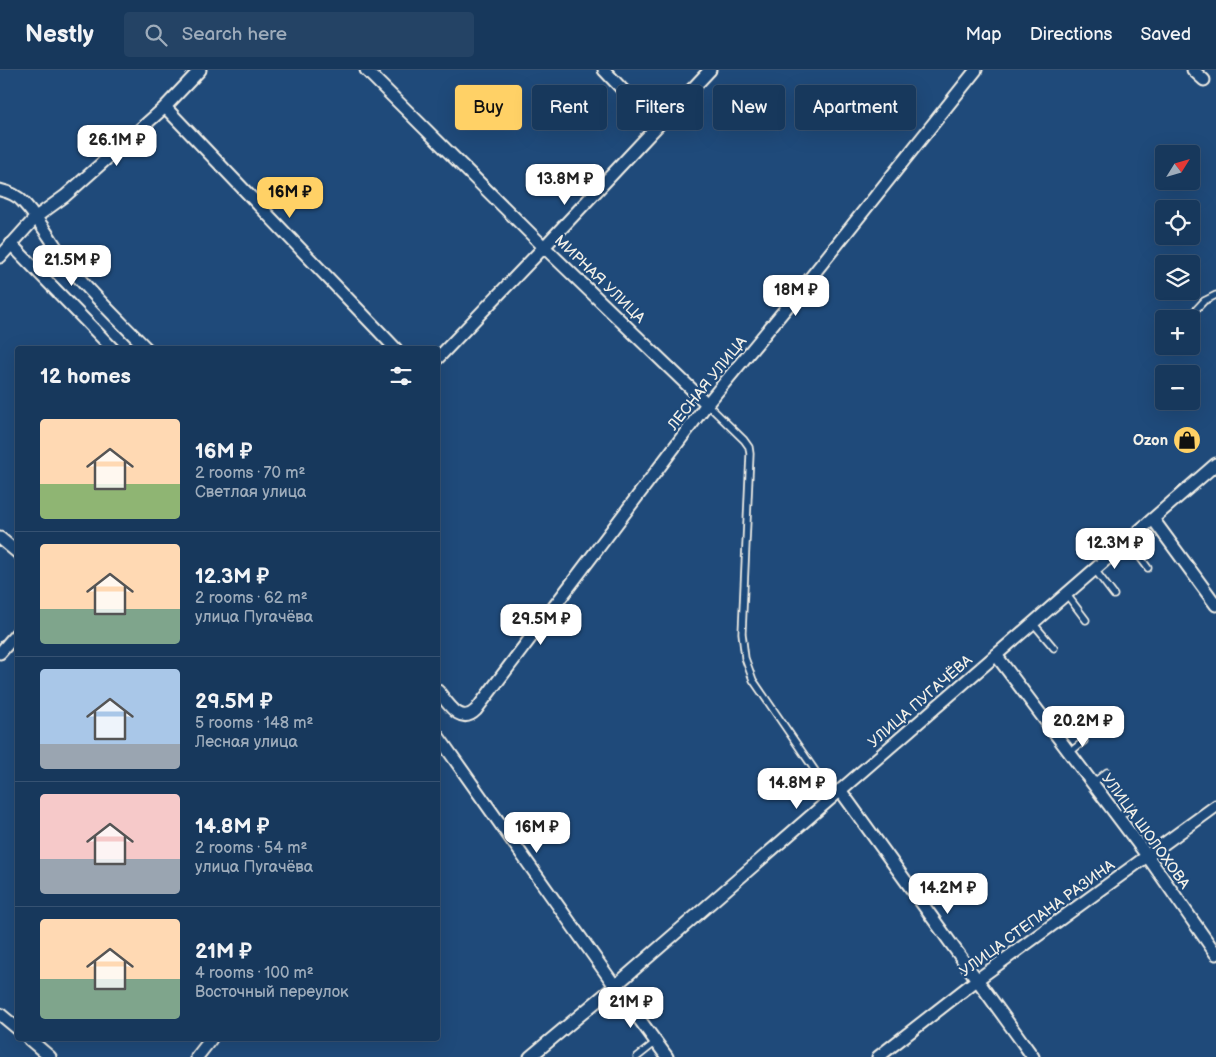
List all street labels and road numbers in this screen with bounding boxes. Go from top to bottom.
street label: МИРНАЯ УЛИЦА [550,231,650,328]
street label: ЛЕСНАЯ УЛИЦА [663,332,752,435]
street label: УЛИЦА ПУГАЧЁВА [864,650,977,752]
street label: УЛИЦА ШОЛОХОВА [1097,770,1194,894]
street label: УЛИЦА СТЕПАНА РАЗИНА [956,855,1119,981]

